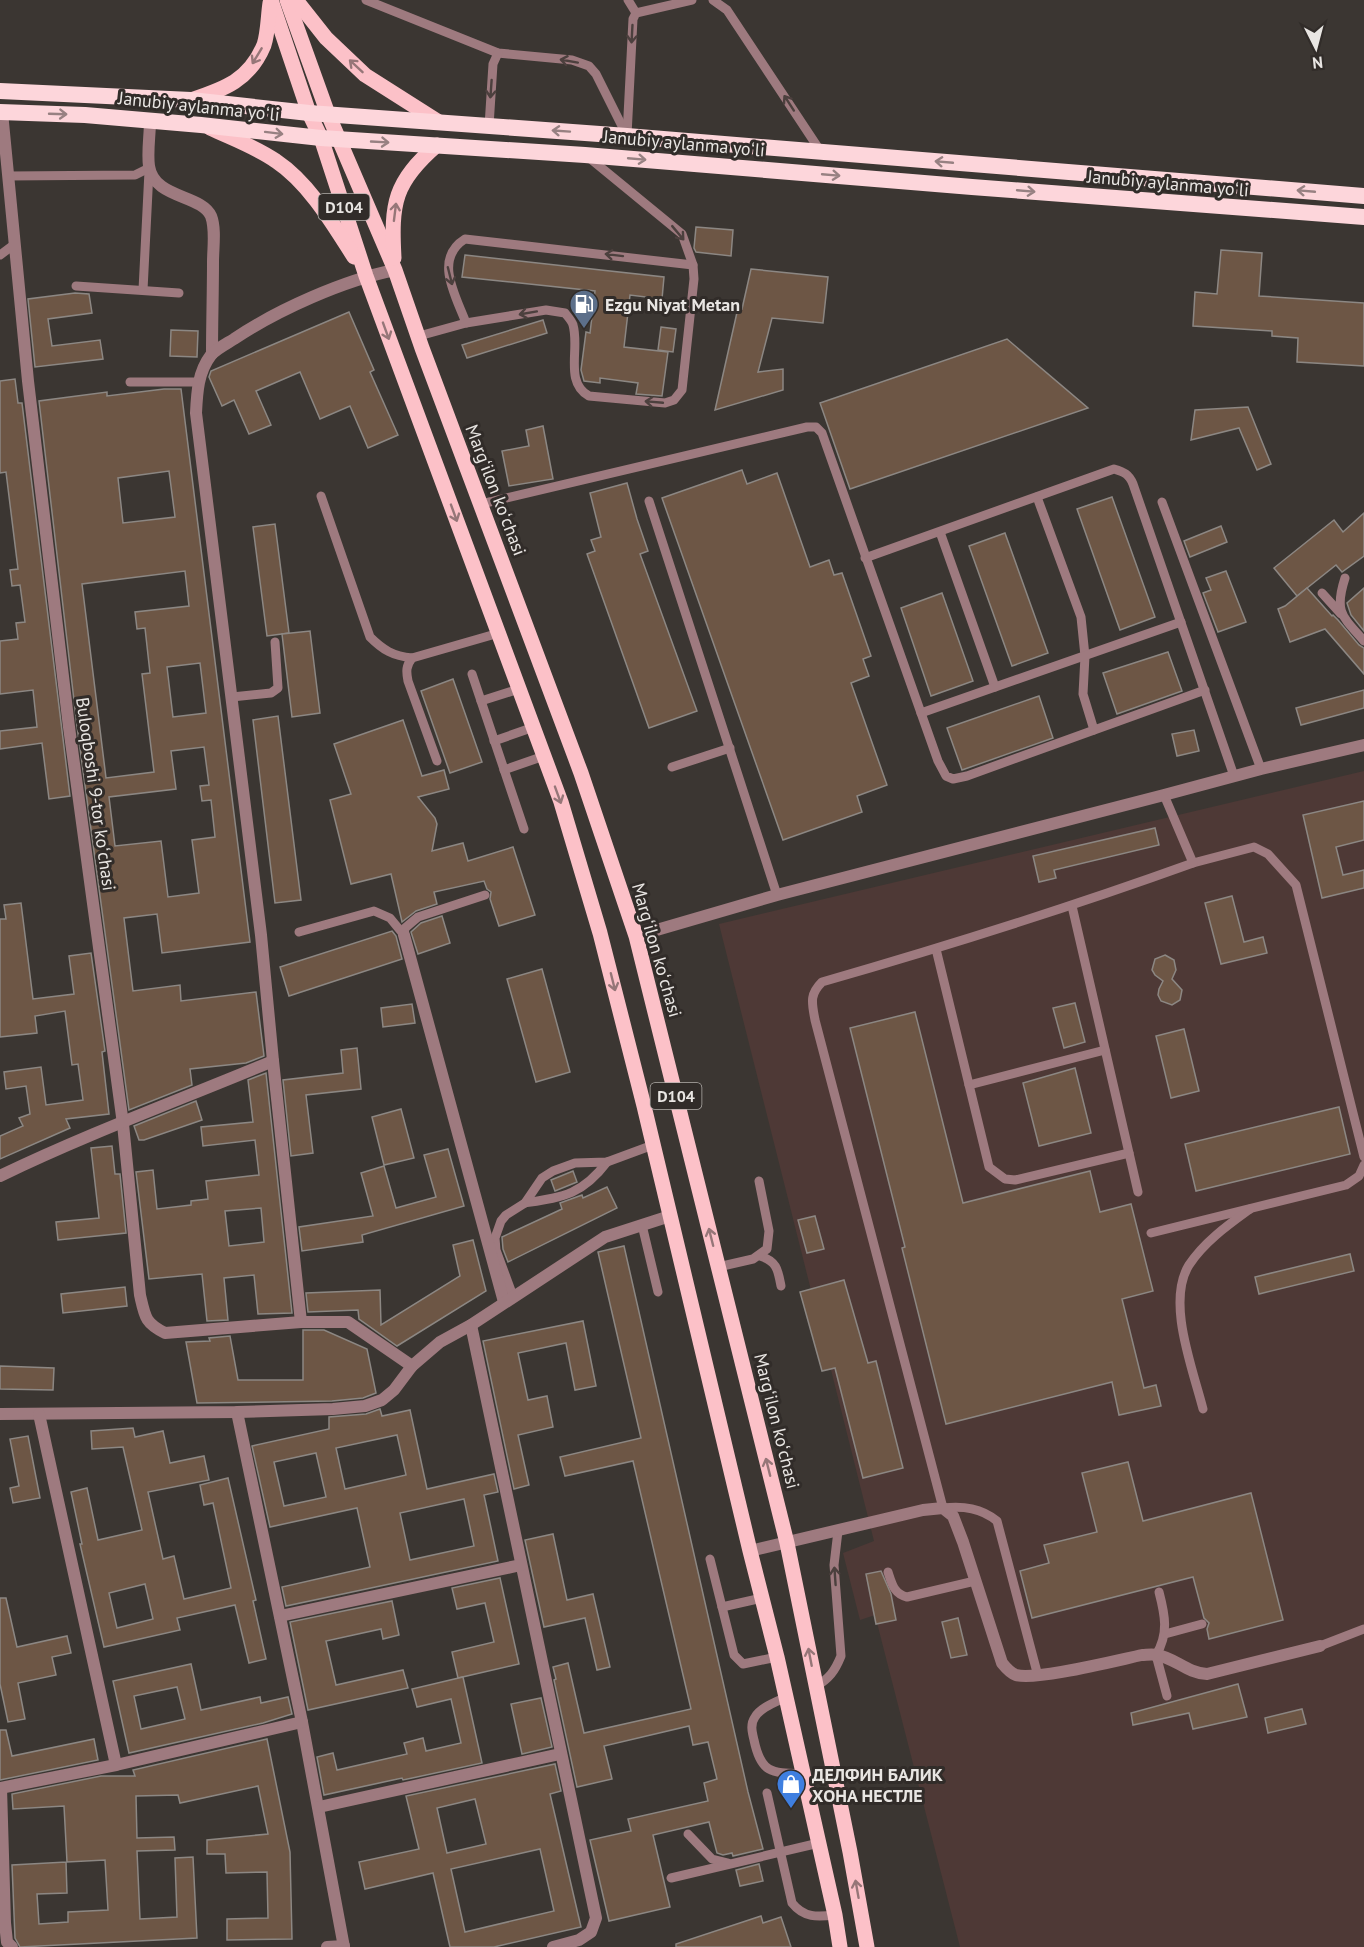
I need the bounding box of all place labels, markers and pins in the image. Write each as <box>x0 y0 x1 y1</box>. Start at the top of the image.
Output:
fuel station icon: Ezgu Niyat Metan <box>568 288 600 330</box>
place label: Ezgu Niyat Metan <box>605 293 740 316</box>
place label: ДЕЛФИН БАЛИК ХОНА НЕСТЛЕ <box>812 1763 943 1807</box>
shop icon: ДЕЛФИН БАЛИК ХОНА НЕСТЛЕ <box>775 1768 807 1810</box>

